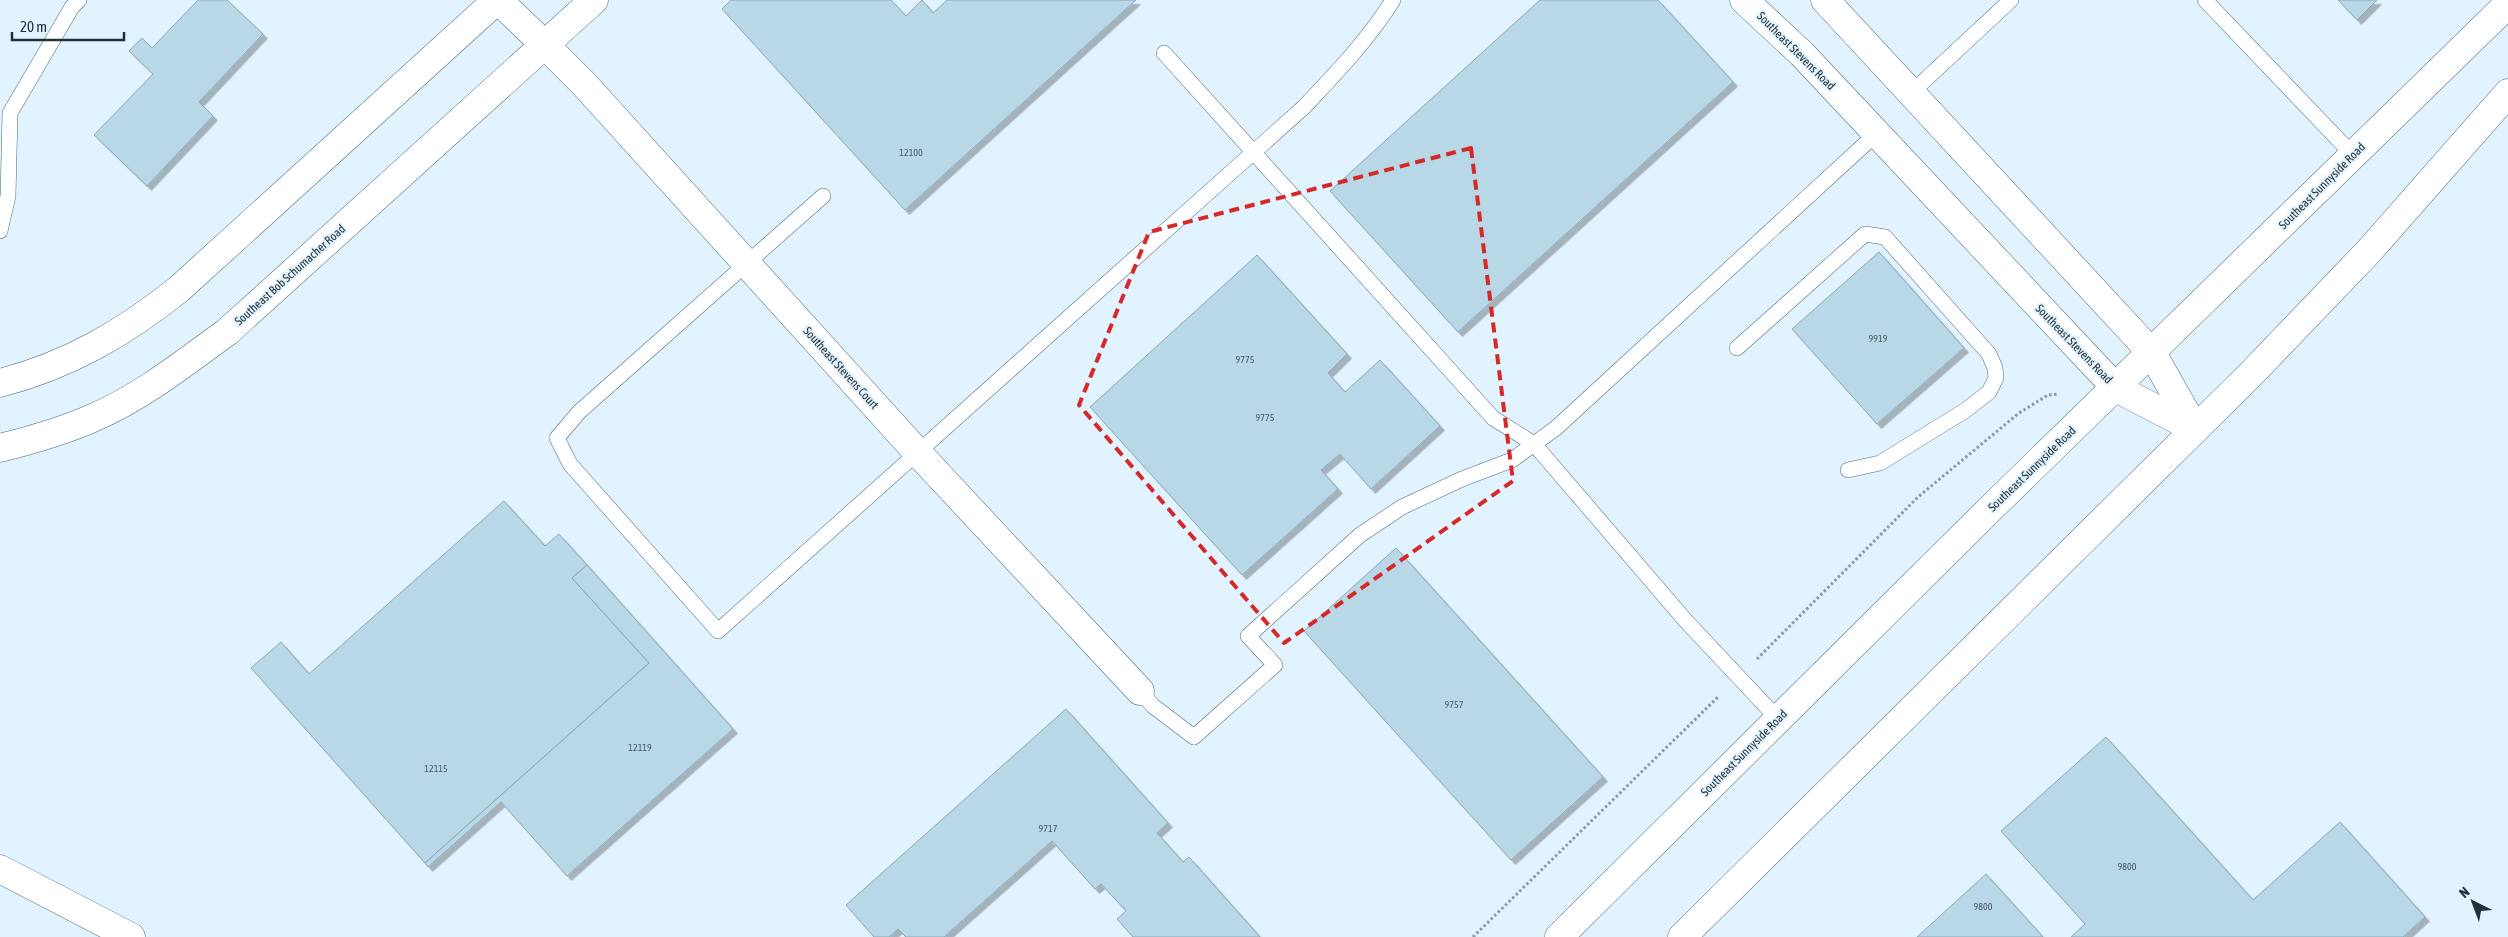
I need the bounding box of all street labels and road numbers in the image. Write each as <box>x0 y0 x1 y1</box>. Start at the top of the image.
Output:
street label: Southeast Stevens Road <box>1754 9 1838 93</box>
street label: Southeast Sunnyside Road <box>2276 140 2368 232</box>
street label: Southeast Bob Schumacher Road <box>232 222 348 328</box>
street label: Southeast Stevens Road <box>2033 301 2115 387</box>
street label: Southeast Stevens Court <box>800 324 882 412</box>
street label: Southeast Sunnyside Road <box>1985 424 2079 514</box>
street label: Southeast Sunnyside Road <box>1698 707 1790 799</box>

